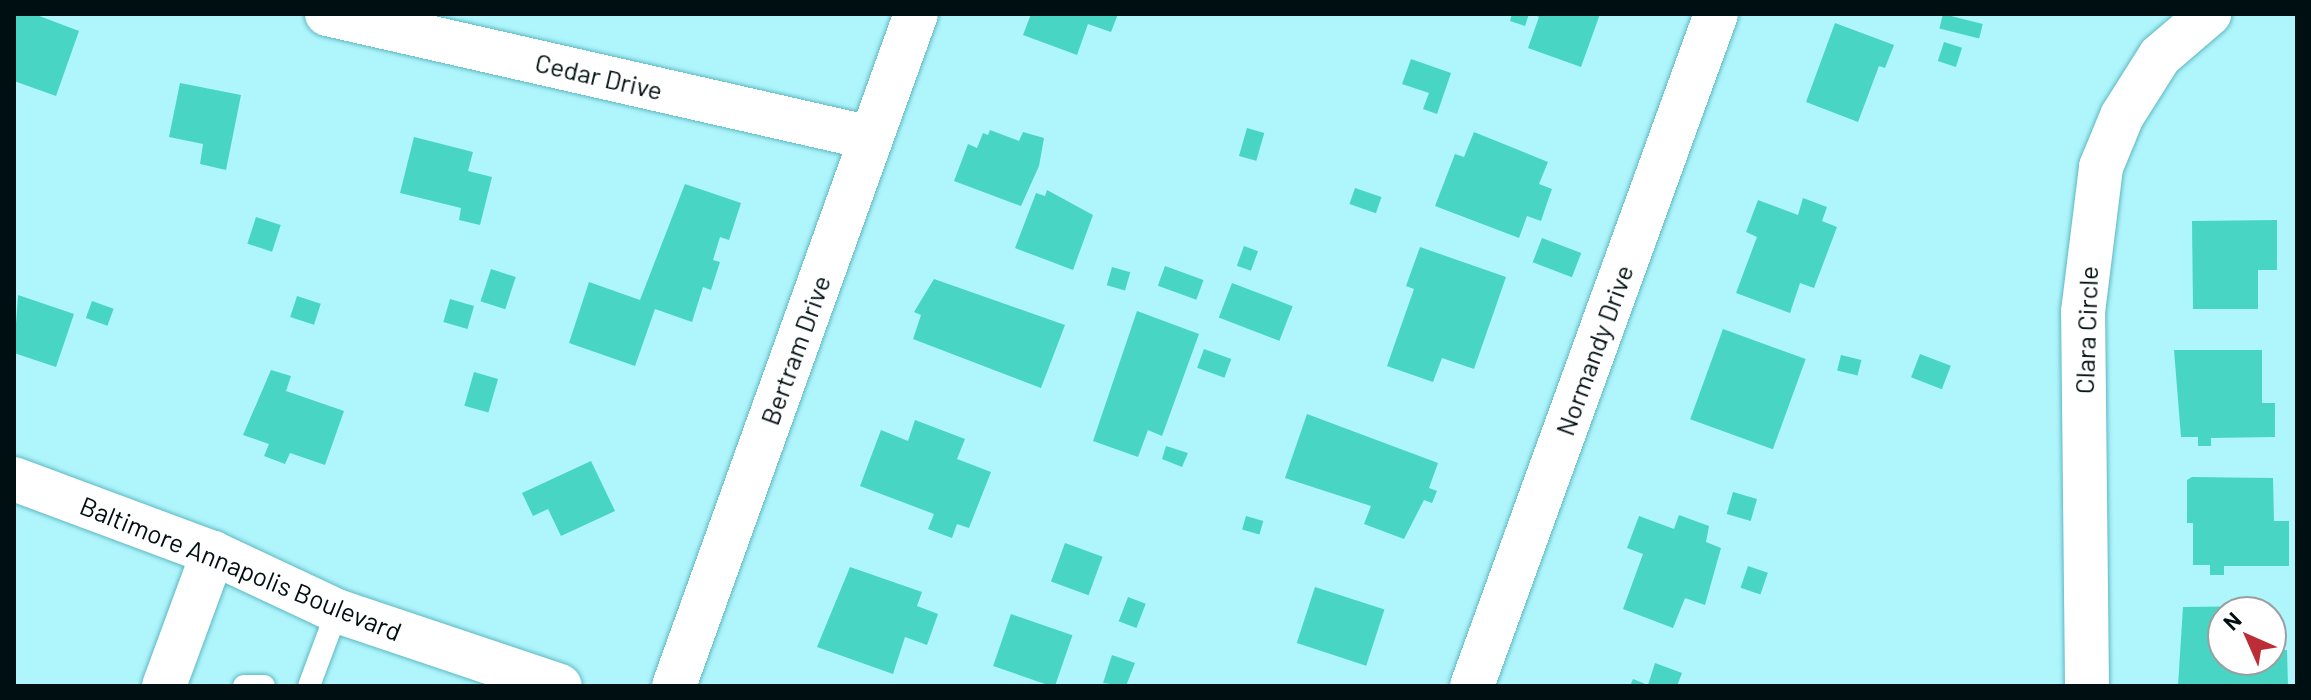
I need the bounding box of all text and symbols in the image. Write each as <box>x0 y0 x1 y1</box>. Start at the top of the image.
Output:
street label: Cedar Drive <box>532 46 666 106</box>
street label: Normandy Drive <box>1549 260 1639 440</box>
street label: Clara Circle <box>2068 265 2104 395</box>
street label: Bertram Drive <box>754 271 836 429</box>
street label: Baltimore Annapolis Boulevard <box>76 489 406 647</box>
north arrow <box>2207 596 2287 676</box>
text: N <box>2217 606 2246 635</box>

